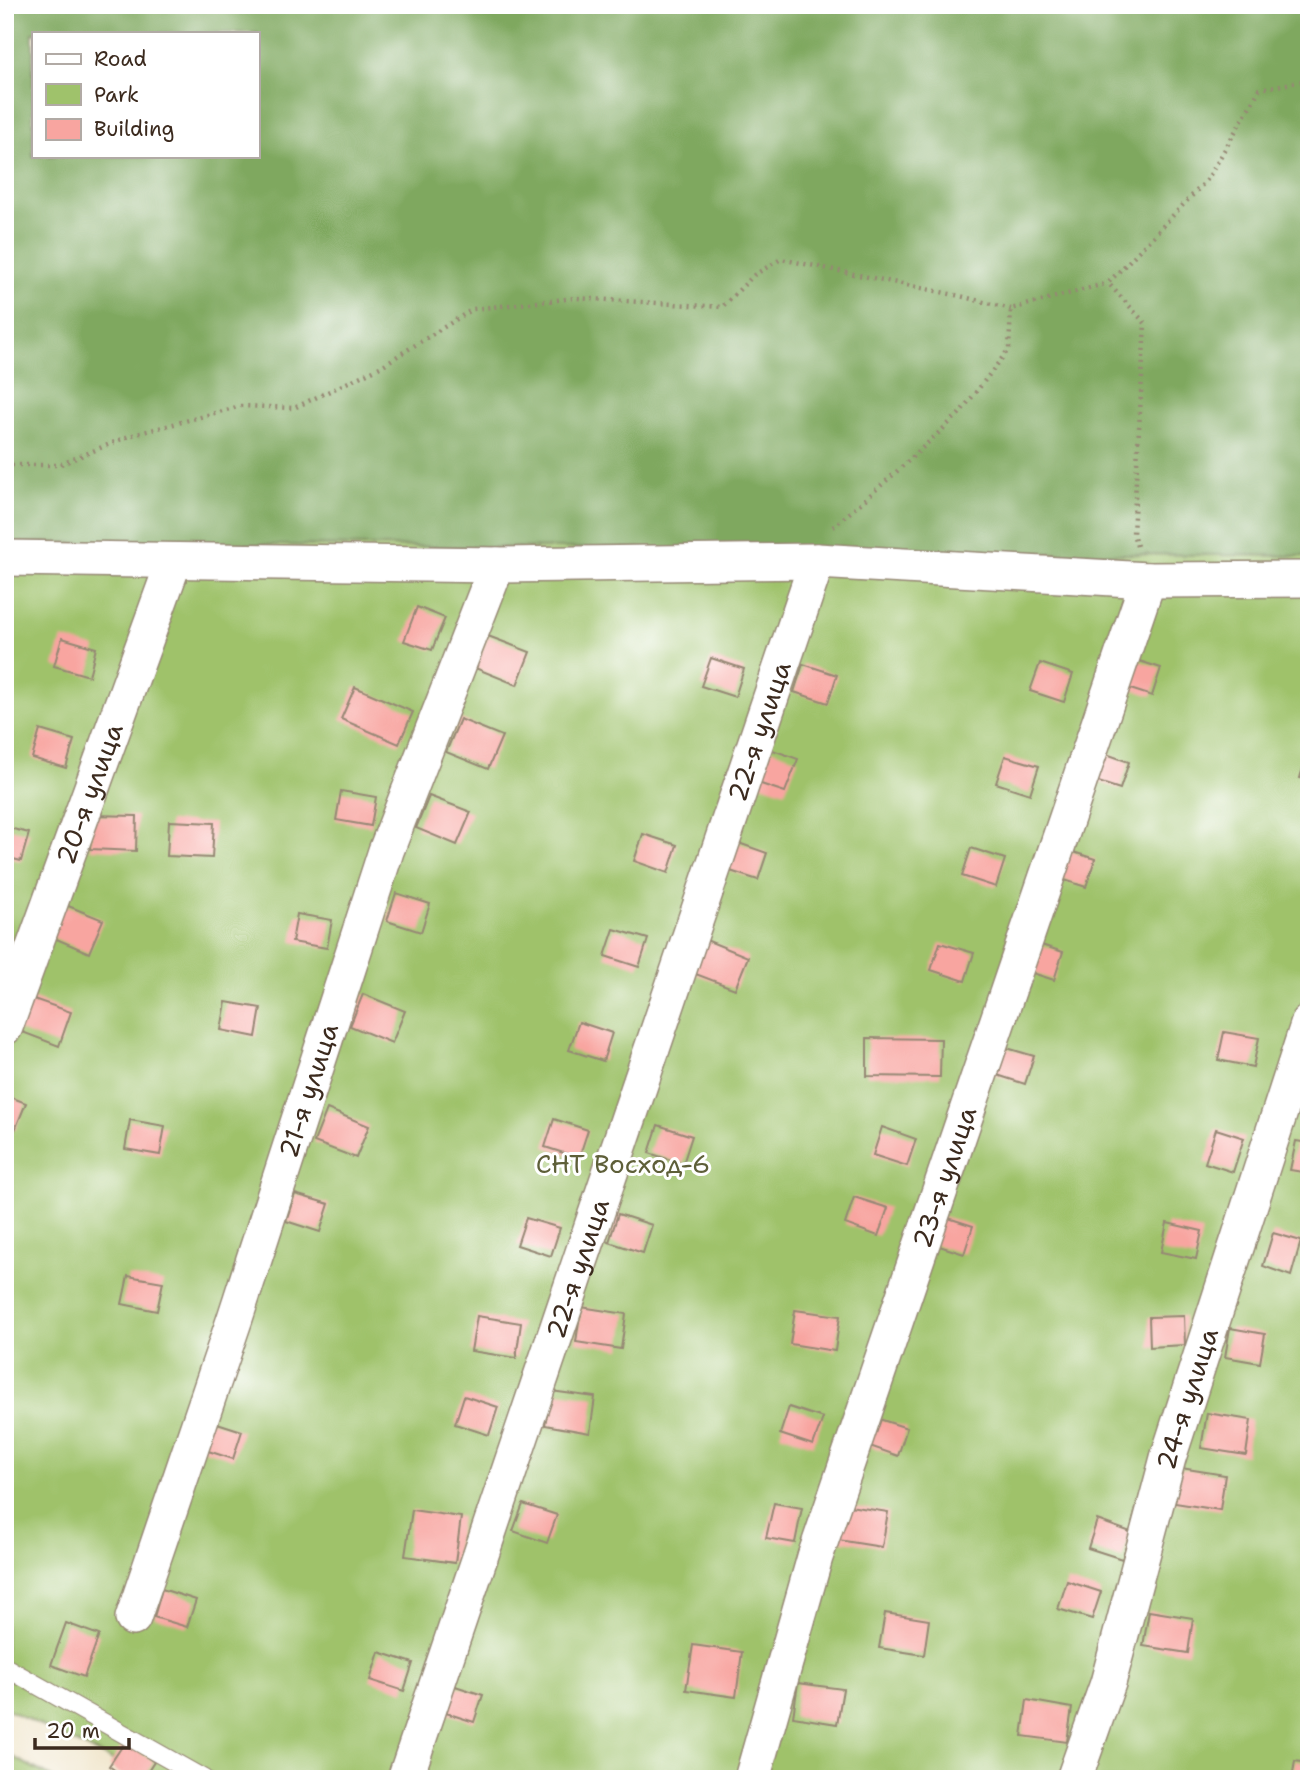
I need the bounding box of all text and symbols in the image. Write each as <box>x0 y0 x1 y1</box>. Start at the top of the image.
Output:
legend <box>32 32 259 158</box>
text: Road <box>94 45 147 73</box>
text: Park <box>94 81 139 109</box>
text: Building <box>94 115 174 143</box>
street label: 22-я улица <box>719 657 799 806</box>
street label: 20-я улица <box>47 718 131 869</box>
street label: 21-я улица <box>270 1019 346 1162</box>
street label: 23-я улица <box>904 1102 984 1252</box>
park label: СНТ Восход-6 <box>536 1146 710 1181</box>
street label: 22-я улица <box>537 1194 617 1343</box>
street label: 24-я улица <box>1148 1323 1226 1473</box>
scale bar <box>35 1707 130 1751</box>
text: 20 m <box>46 1717 100 1745</box>

